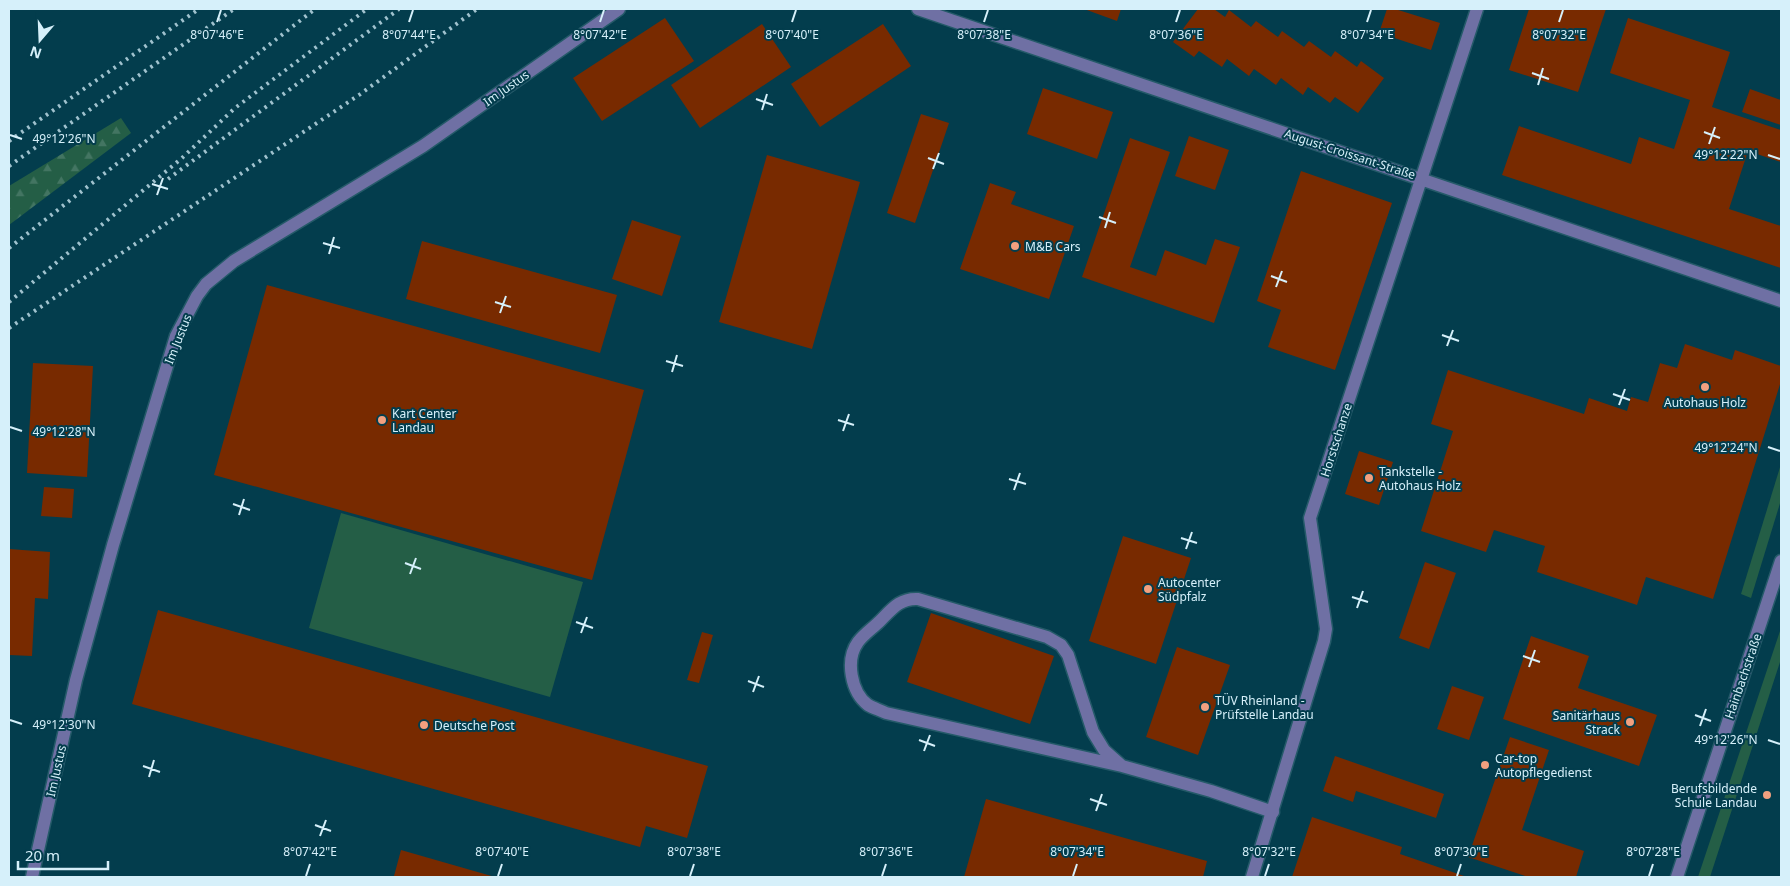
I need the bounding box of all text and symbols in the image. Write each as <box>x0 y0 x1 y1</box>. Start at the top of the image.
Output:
north arrow <box>15 15 65 65</box>
text: 8°07'46"E <box>190 26 244 43</box>
text: 8°07'44"E <box>382 26 436 43</box>
text: 8°07'42"E <box>573 26 627 43</box>
text: 8°07'40"E <box>765 26 819 43</box>
text: 8°07'38"E <box>957 26 1011 43</box>
text: 8°07'36"E <box>1149 26 1203 43</box>
text: 8°07'34"E <box>1340 26 1394 43</box>
text: 8°07'32"E <box>1532 26 1586 43</box>
text: N <box>27 42 44 64</box>
street label: Im Justus <box>480 66 533 110</box>
street label: August-Croissant-Straße <box>1282 125 1418 183</box>
text: 49°12'26"N <box>32 130 96 147</box>
text: 49°12'22"N <box>1694 146 1758 163</box>
place label: M&B Cars <box>1025 238 1081 255</box>
marker: M&B Cars <box>1009 240 1021 252</box>
street label: Im Justus <box>160 311 196 366</box>
marker: Autohaus Holz <box>1699 381 1711 393</box>
place label: Autohaus Holz <box>1664 394 1746 411</box>
street label: Horstschanze <box>1316 401 1356 479</box>
place label: Kart Center Landau <box>392 405 456 436</box>
marker: Kart Center Landau <box>376 414 388 426</box>
text: 49°12'28"N <box>32 423 96 440</box>
text: 49°12'24"N <box>1694 439 1758 456</box>
place label: Tankstelle - Autohaus Holz <box>1379 463 1461 494</box>
marker: Tankstelle - Autohaus Holz <box>1363 472 1375 484</box>
place label: Autocenter Südpfalz <box>1158 574 1221 605</box>
marker: Autocenter Südpfalz <box>1142 583 1154 595</box>
street label: Hainbachstraße <box>1720 631 1766 721</box>
place label: TÜV Rheinland - Prüfstelle Landau <box>1215 692 1314 723</box>
marker: TÜV Rheinland - Prüfstelle Landau <box>1199 701 1211 713</box>
place label: Sanitärhaus Strack <box>1553 707 1621 738</box>
text: 49°12'30"N <box>32 716 96 733</box>
marker: Sanitärhaus Strack <box>1624 716 1636 728</box>
place label: Deutsche Post <box>434 717 515 734</box>
marker: Deutsche Post <box>418 719 430 731</box>
text: 49°12'26"N <box>1694 731 1758 748</box>
street label: Im Justus <box>42 743 70 798</box>
place label: Car-top Autopflegedienst <box>1495 750 1593 781</box>
marker: Car-top Autopflegedienst <box>1479 759 1491 771</box>
place label: Berufsbildende Schule Landau <box>1671 780 1757 811</box>
marker: Berufsbildende Schule Landau <box>1761 789 1773 801</box>
scale bar <box>18 838 108 870</box>
text: 8°07'42"E <box>283 843 337 860</box>
text: 8°07'40"E <box>475 843 529 860</box>
text: 8°07'38"E <box>667 843 721 860</box>
text: 8°07'36"E <box>859 843 913 860</box>
text: 8°07'34"E <box>1050 843 1104 860</box>
text: 8°07'32"E <box>1242 843 1296 860</box>
text: 8°07'30"E <box>1434 843 1488 860</box>
text: 8°07'28"E <box>1626 843 1680 860</box>
text: 20 m <box>25 845 60 865</box>

